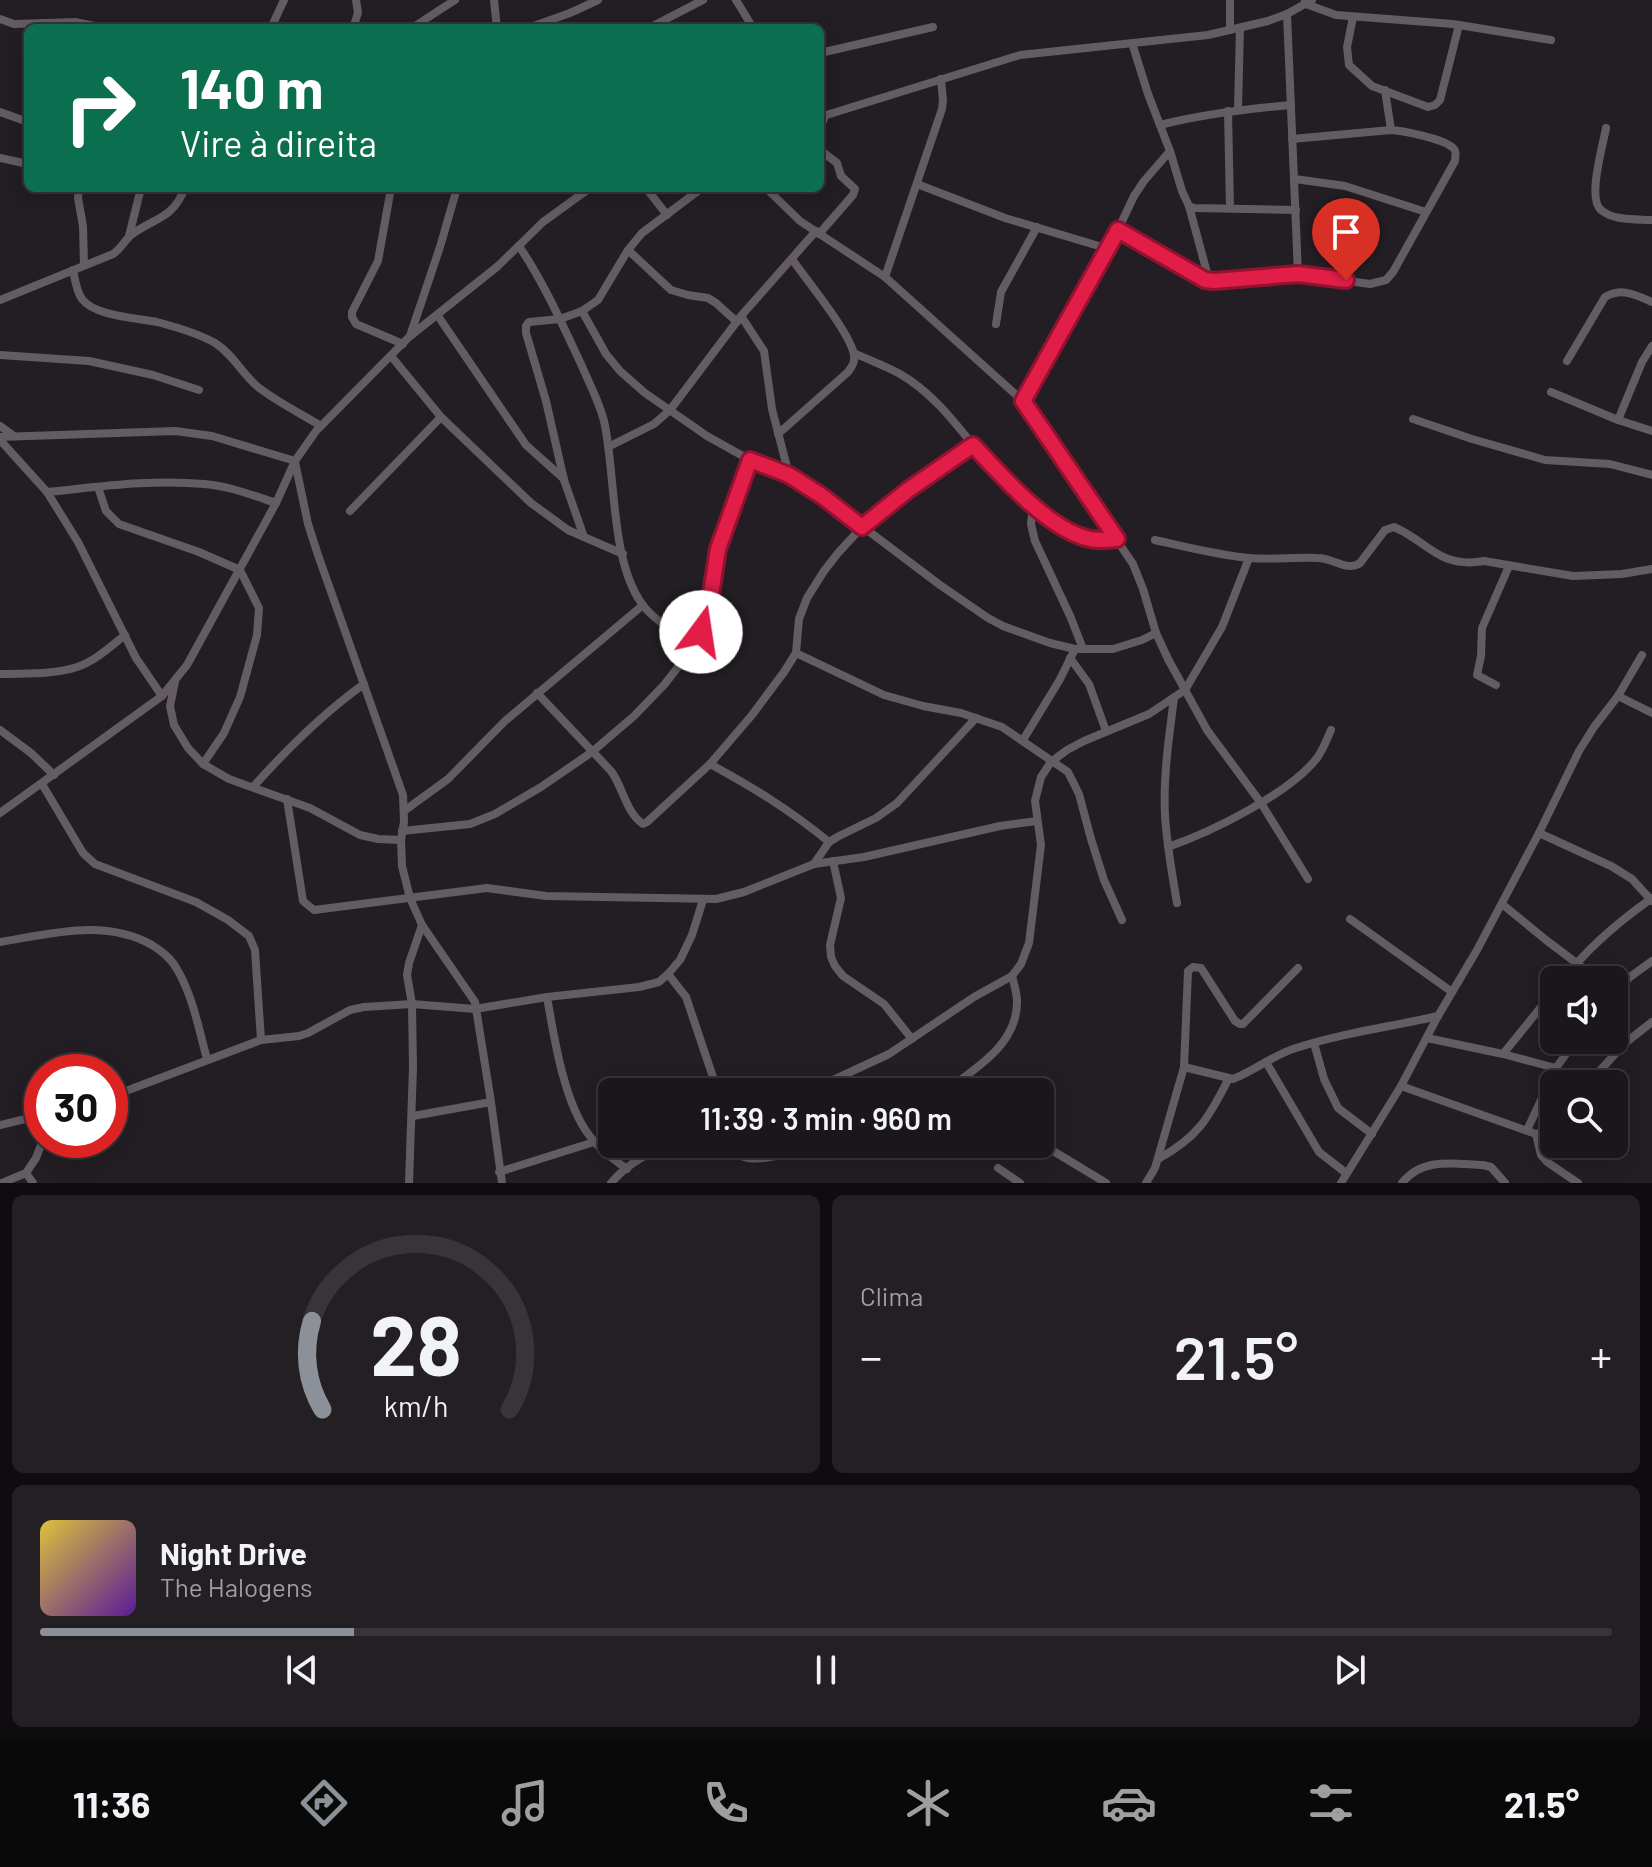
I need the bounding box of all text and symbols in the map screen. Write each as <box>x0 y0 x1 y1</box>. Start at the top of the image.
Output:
text: 140 m <box>180 53 324 120</box>
icon: right <box>48 56 152 160</box>
text: Vire à direita <box>180 121 377 164</box>
pin <box>1312 198 1380 280</box>
icon: arrive <box>1324 210 1368 254</box>
position arrow <box>659 590 743 674</box>
map controls <box>1540 966 1628 1158</box>
button: sound <box>1540 966 1628 1054</box>
speed limit sign: 30 <box>24 1054 128 1158</box>
button: search <box>1540 1070 1628 1158</box>
text: 11:39 · 3 min · 960 m <box>700 1100 952 1136</box>
text: Clima <box>860 1280 923 1311</box>
text: 28 <box>370 1293 462 1393</box>
text: 21.5° <box>1174 1320 1298 1392</box>
text: − <box>860 1329 882 1382</box>
text: + <box>1590 1329 1612 1382</box>
text: km/h <box>384 1388 448 1423</box>
text: Night Drive <box>160 1535 307 1571</box>
text: The Halogens <box>160 1571 312 1602</box>
icon: previous <box>280 1648 324 1692</box>
icon: pause <box>804 1648 848 1692</box>
icon: next <box>1328 1648 1372 1692</box>
icon: directions <box>296 1775 352 1831</box>
icon: music <box>497 1775 553 1831</box>
icon: phone <box>698 1775 754 1831</box>
icon: climate <box>900 1775 956 1831</box>
icon: car <box>1101 1775 1157 1831</box>
icon: filters <box>1303 1775 1359 1831</box>
text: 11:36 <box>73 1782 150 1825</box>
text: 21.5° <box>1504 1782 1579 1825</box>

